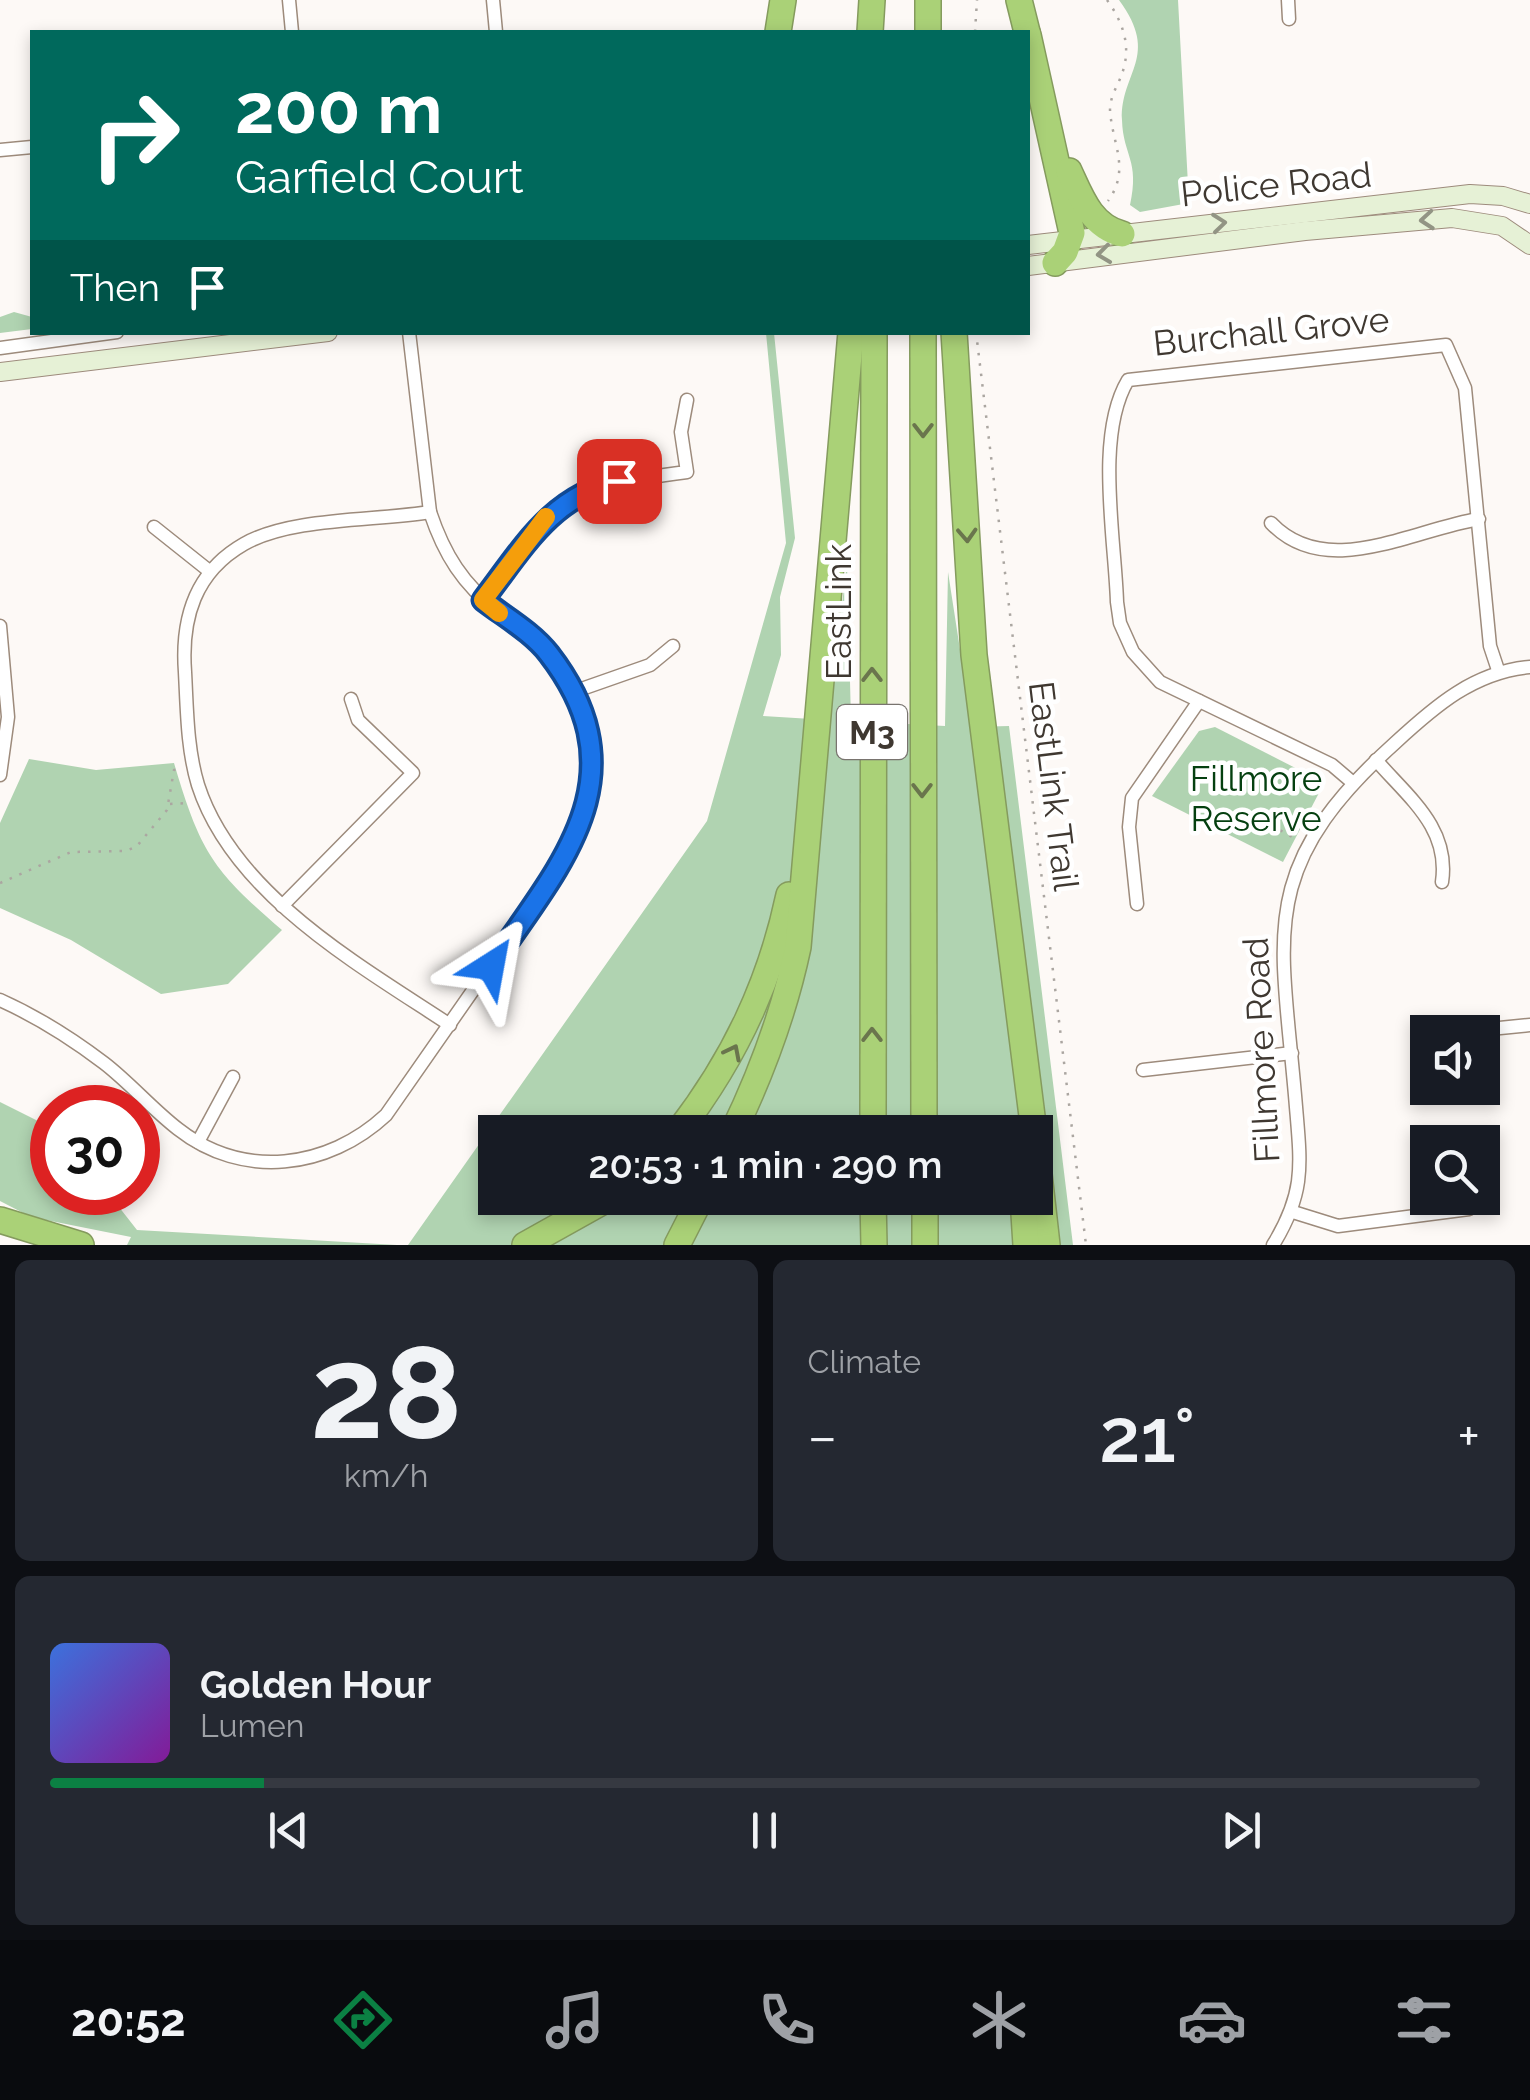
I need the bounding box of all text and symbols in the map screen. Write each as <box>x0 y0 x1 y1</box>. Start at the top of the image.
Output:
text: 200 m <box>235 67 442 149</box>
icon: right <box>70 70 200 200</box>
text: Garfield Court <box>235 151 524 204</box>
street label: Police Road <box>1178 154 1374 214</box>
one-way arrow <box>1419 209 1435 231</box>
one-way arrow <box>1211 213 1227 234</box>
one-way arrow <box>1096 243 1112 264</box>
icon: arrive <box>180 260 235 315</box>
text: Then <box>70 265 160 310</box>
street label: Burchall Grove <box>1151 298 1391 364</box>
one-way arrow <box>912 422 934 438</box>
pin <box>577 439 662 524</box>
icon: arrive <box>592 454 647 509</box>
one-way arrow <box>956 527 977 543</box>
street label: EastLink <box>818 544 859 680</box>
one-way arrow <box>861 667 883 682</box>
street label: EastLink Trail <box>1021 679 1087 893</box>
road number: M3 <box>837 705 907 759</box>
park label: Fillmore Reserve <box>1190 758 1322 839</box>
one-way arrow <box>911 782 933 798</box>
position arrow <box>439 914 543 1018</box>
street label: Fillmore Road <box>1235 936 1287 1164</box>
map controls <box>1410 1015 1500 1215</box>
button: sound <box>1410 1015 1500 1105</box>
one-way arrow <box>861 1027 883 1042</box>
one-way arrow <box>721 1045 740 1063</box>
speed limit sign: 30 <box>30 1085 160 1215</box>
button: search <box>1410 1125 1500 1215</box>
text: 20:53 · 1 min · 290 m <box>589 1142 942 1187</box>
text: 28 <box>310 1316 462 1468</box>
text: Climate <box>808 1343 921 1380</box>
text: 21° <box>1099 1391 1195 1480</box>
text: − <box>808 1404 837 1469</box>
text: + <box>1457 1404 1480 1469</box>
text: km/h <box>344 1457 428 1494</box>
text: Golden Hour <box>200 1662 431 1707</box>
text: Lumen <box>200 1707 304 1744</box>
icon: previous <box>261 1803 316 1858</box>
icon: pause <box>737 1803 792 1858</box>
icon: next <box>1214 1803 1269 1858</box>
icon: directions <box>328 1985 398 2055</box>
icon: music <box>540 1985 610 2055</box>
icon: phone <box>752 1985 822 2055</box>
icon: climate <box>964 1985 1034 2055</box>
icon: car <box>1177 1985 1247 2055</box>
icon: filters <box>1389 1985 1459 2055</box>
text: 20:52 <box>71 1994 186 2047</box>

